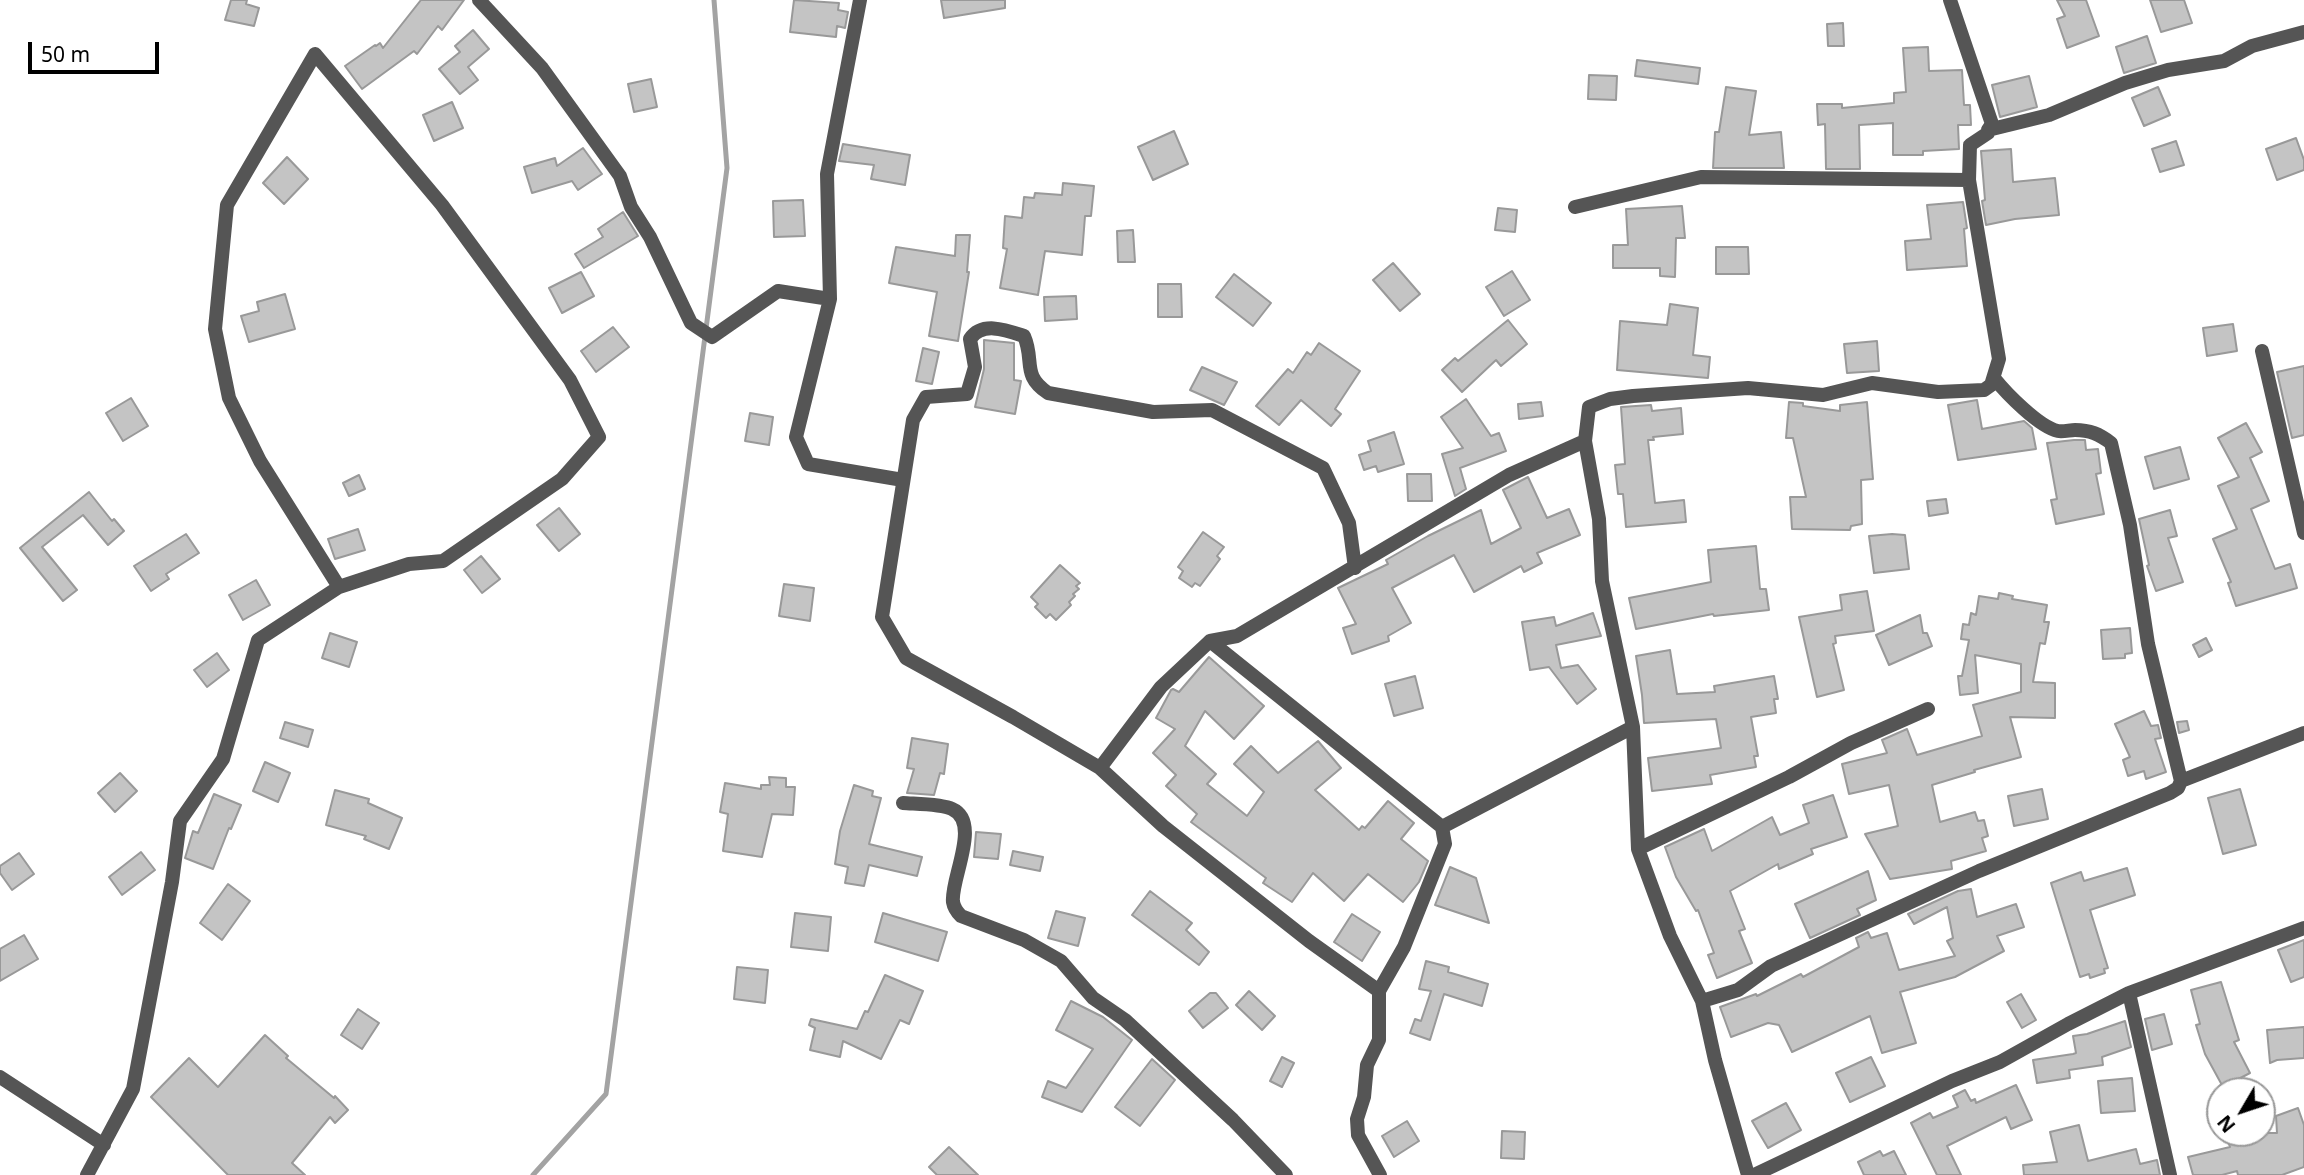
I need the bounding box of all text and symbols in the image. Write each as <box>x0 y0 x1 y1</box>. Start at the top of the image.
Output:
scale bar <box>32 28 163 72</box>
text: 50 m <box>41 40 90 68</box>
north arrow <box>2206 1077 2276 1147</box>
text: N <box>2211 1110 2241 1138</box>

